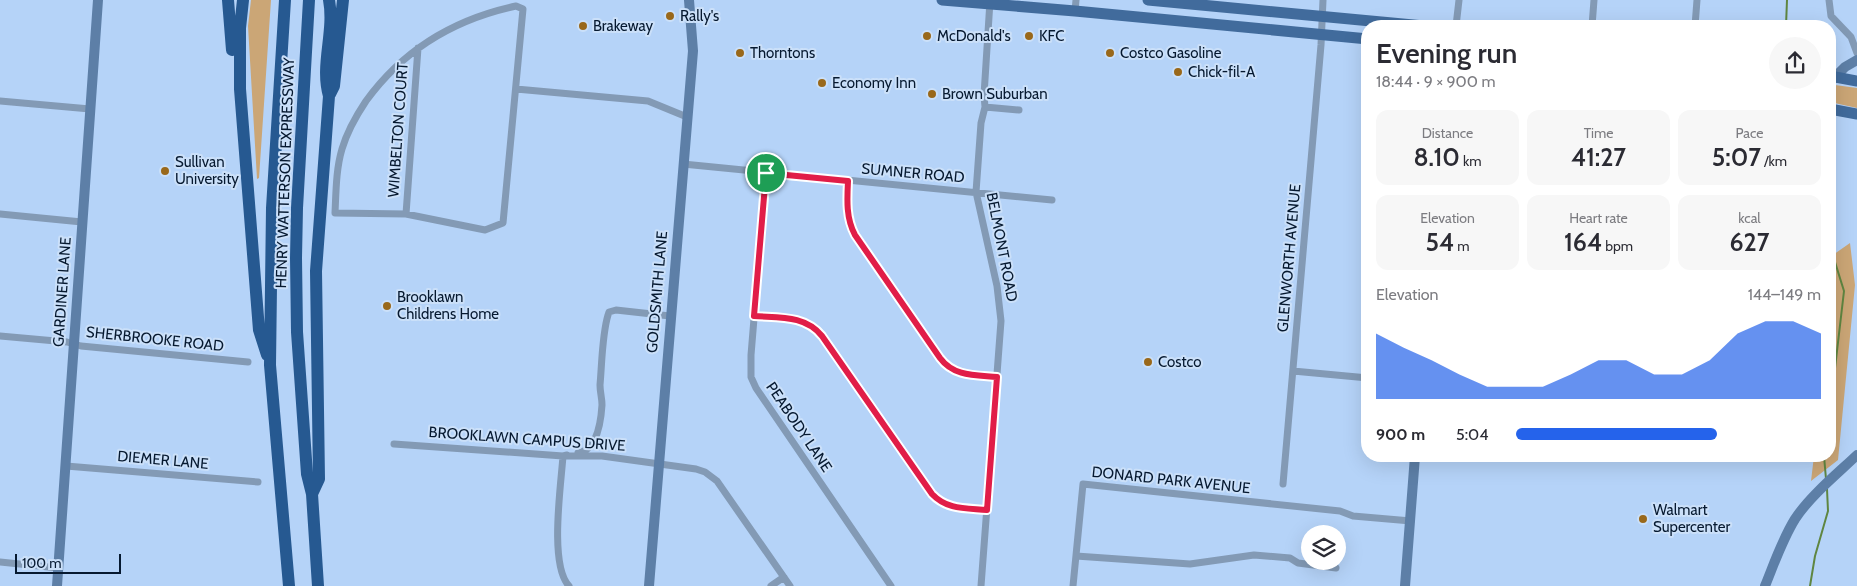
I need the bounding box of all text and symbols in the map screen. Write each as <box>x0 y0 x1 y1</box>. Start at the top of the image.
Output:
place label: Rally's <box>680 7 719 25</box>
marker: Rally's <box>664 10 676 22</box>
place label: Brakeway <box>593 17 653 35</box>
marker: Brakeway <box>577 20 589 32</box>
place label: McDonald's <box>937 27 1011 45</box>
place label: KFC <box>1039 27 1064 45</box>
marker: McDonald's <box>921 30 933 42</box>
marker: KFC <box>1023 30 1035 42</box>
text: Evening run <box>1376 36 1517 70</box>
button: share <box>1769 37 1821 89</box>
place label: Thorntons <box>750 44 815 62</box>
place label: Costco Gasoline <box>1120 44 1222 62</box>
marker: Thorntons <box>734 47 746 59</box>
marker: Costco Gasoline <box>1104 47 1116 59</box>
street label: HENRY WATTERSON EXPRESSWAY <box>272 57 298 289</box>
street label: WIMBELTON COURT <box>384 62 412 198</box>
place label: Chick-fil-A <box>1188 63 1256 81</box>
marker: Chick-fil-A <box>1172 66 1184 78</box>
text: 18:44 · 9 × 900 m <box>1376 72 1496 91</box>
place label: Economy Inn <box>832 74 916 92</box>
marker: Economy Inn <box>816 77 828 89</box>
place label: Brown Suburban <box>942 85 1048 103</box>
marker: Brown Suburban <box>926 88 938 100</box>
text: Distance <box>1422 124 1473 142</box>
text: Time <box>1584 124 1613 142</box>
text: Pace <box>1736 124 1763 142</box>
text: 8.10 <box>1413 142 1460 172</box>
text: 41:27 <box>1571 142 1626 172</box>
text: 5:07 <box>1712 142 1761 172</box>
pin <box>745 152 787 194</box>
text: km <box>1460 152 1482 170</box>
text: /km <box>1761 152 1787 170</box>
place label: Sullivan University <box>175 153 239 188</box>
icon: arrive <box>752 159 780 187</box>
street label: SUMNER ROAD <box>861 160 965 186</box>
marker: Sullivan University <box>159 165 171 177</box>
street label: GLENWORTH AVENUE <box>1274 183 1304 333</box>
street label: BELMONT ROAD <box>983 191 1021 303</box>
text: Elevation <box>1420 209 1475 227</box>
text: Heart rate <box>1569 209 1628 227</box>
text: kcal <box>1738 209 1761 227</box>
text: 54 <box>1425 227 1454 257</box>
text: 164 <box>1564 227 1602 257</box>
text: 627 <box>1730 227 1769 257</box>
street label: GOLDSMITH LANE <box>643 230 671 354</box>
street label: GARDINER LANE <box>49 236 75 348</box>
text: m <box>1454 237 1470 255</box>
text: bpm <box>1602 237 1633 255</box>
text: Elevation <box>1376 285 1439 304</box>
text: 144–149 m <box>1748 285 1821 304</box>
place label: Brooklawn Childrens Home <box>397 288 499 323</box>
marker: Brooklawn Childrens Home <box>381 300 393 312</box>
street label: SHERBROOKE ROAD <box>85 323 225 355</box>
place label: Costco <box>1158 353 1201 371</box>
marker: Costco <box>1142 356 1154 368</box>
street label: PEABODY LANE <box>762 379 836 475</box>
street label: BROOKLAWN CAMPUS DRIVE <box>428 423 626 455</box>
text: 900 m <box>1376 425 1425 444</box>
text: 5:04 <box>1456 425 1488 444</box>
street label: DIEMER LANE <box>117 447 209 473</box>
street label: DONARD PARK AVENUE <box>1091 463 1251 497</box>
place label: Walmart Supercenter <box>1653 501 1730 536</box>
marker: Walmart Supercenter <box>1637 513 1649 525</box>
map controls <box>1301 525 1346 570</box>
button: layers <box>1301 525 1346 570</box>
scale bar <box>15 551 121 574</box>
text: 100 m <box>22 554 62 572</box>

